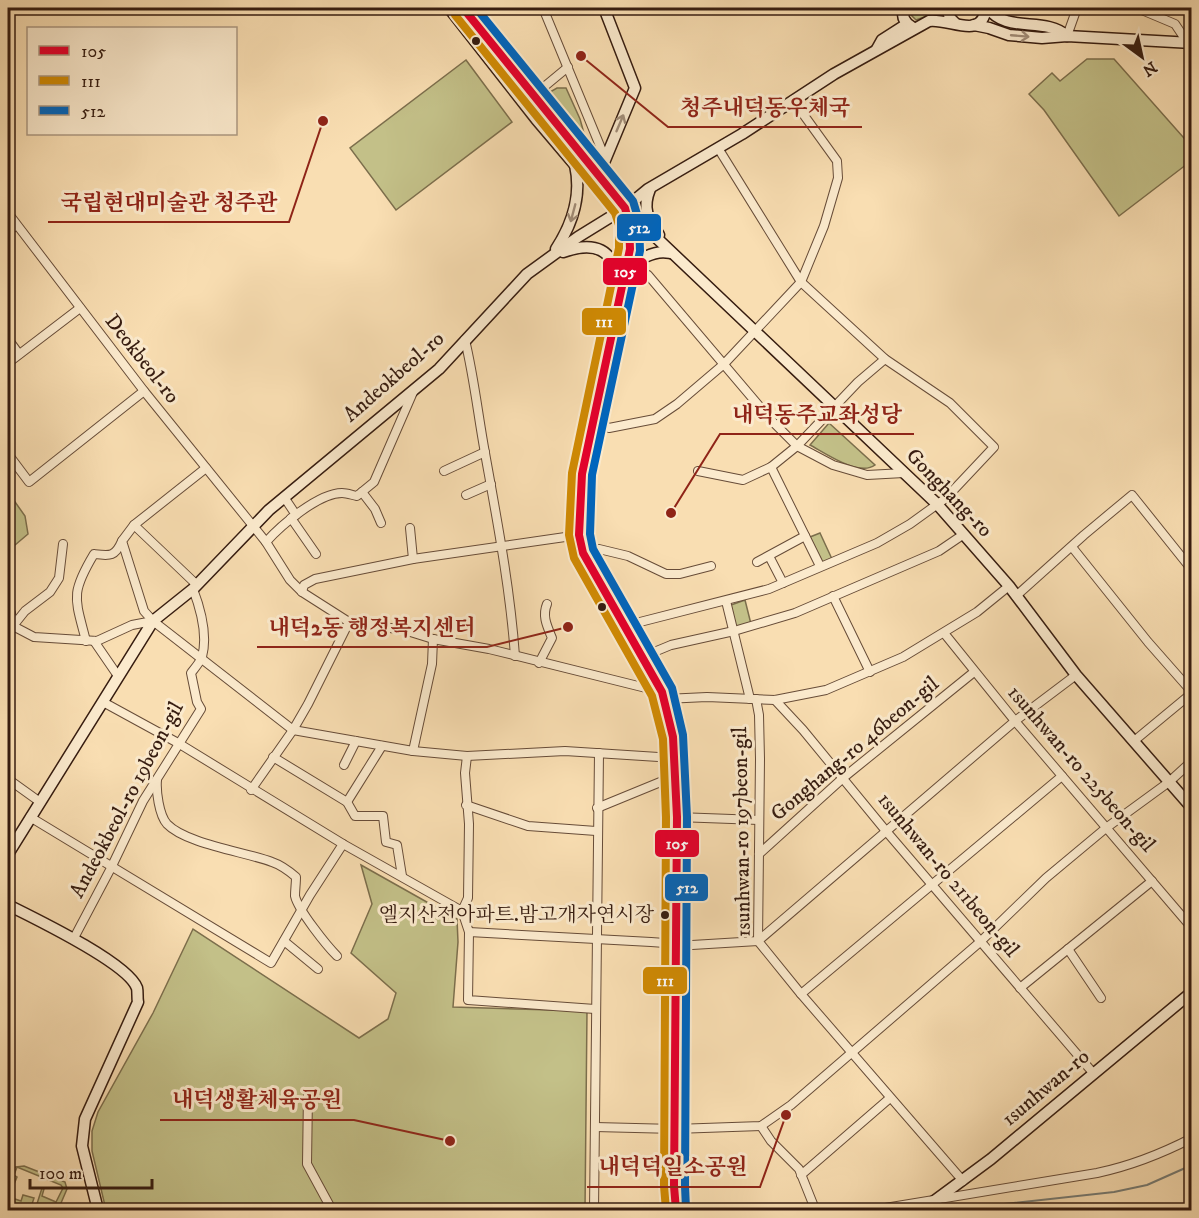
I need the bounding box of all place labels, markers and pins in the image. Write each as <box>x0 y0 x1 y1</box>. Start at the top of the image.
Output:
unlabelled marker <box>470 35 482 47</box>
callout: 청주내덕동우체국 <box>668 87 862 127</box>
callout: 국립현대미술관 청주관 <box>48 182 289 222</box>
callout: 내덕동주교좌성당 <box>720 394 914 434</box>
unlabelled marker <box>596 601 608 613</box>
callout: 내덕2동 행정복지센터 <box>257 607 487 647</box>
place label: 엘지산전아파트.밤고개자연시장 <box>379 903 655 928</box>
marker: 엘지산전아파트.밤고개자연시장 <box>659 909 671 921</box>
callout: 내덕생활체육공원 <box>160 1080 354 1120</box>
callout: 내덕덕일소공원 <box>587 1147 760 1187</box>

